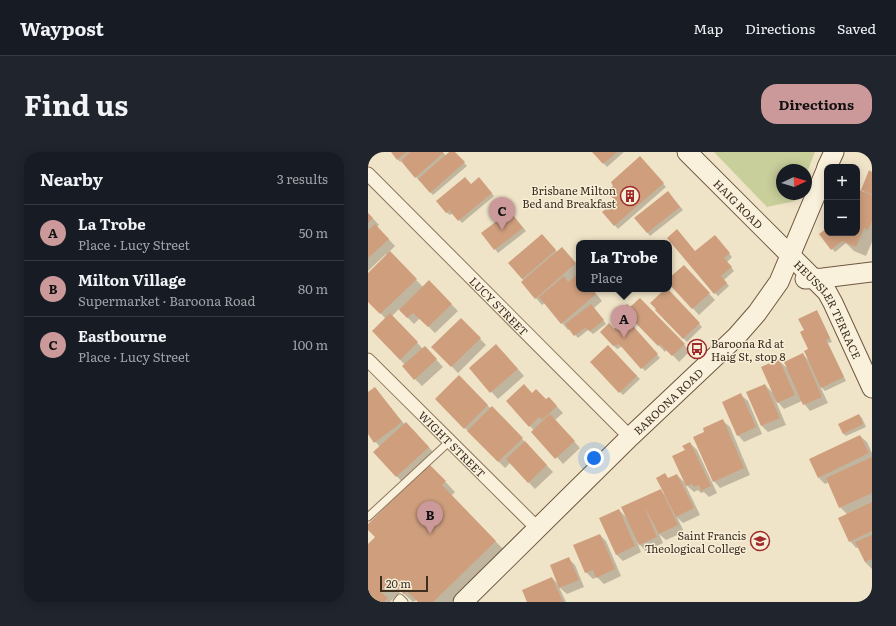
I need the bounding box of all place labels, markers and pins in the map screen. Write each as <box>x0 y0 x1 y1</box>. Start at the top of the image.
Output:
place label: Brisbane Milton Bed and Breakfast <box>522 182 617 211</box>
building icon: Brisbane Milton Bed and Breakfast <box>619 185 641 207</box>
pin: C <box>489 197 515 230</box>
pin: A <box>611 305 637 338</box>
place label: Baroona Rd at Haig St, stop 8 <box>711 335 786 364</box>
bus stop icon: Baroona Rd at Haig St, stop 8 <box>686 338 708 360</box>
pin: B <box>417 501 443 534</box>
place label: Saint Francis Theological College <box>645 527 746 556</box>
school or university icon: Saint Francis Theological College <box>749 530 771 552</box>

